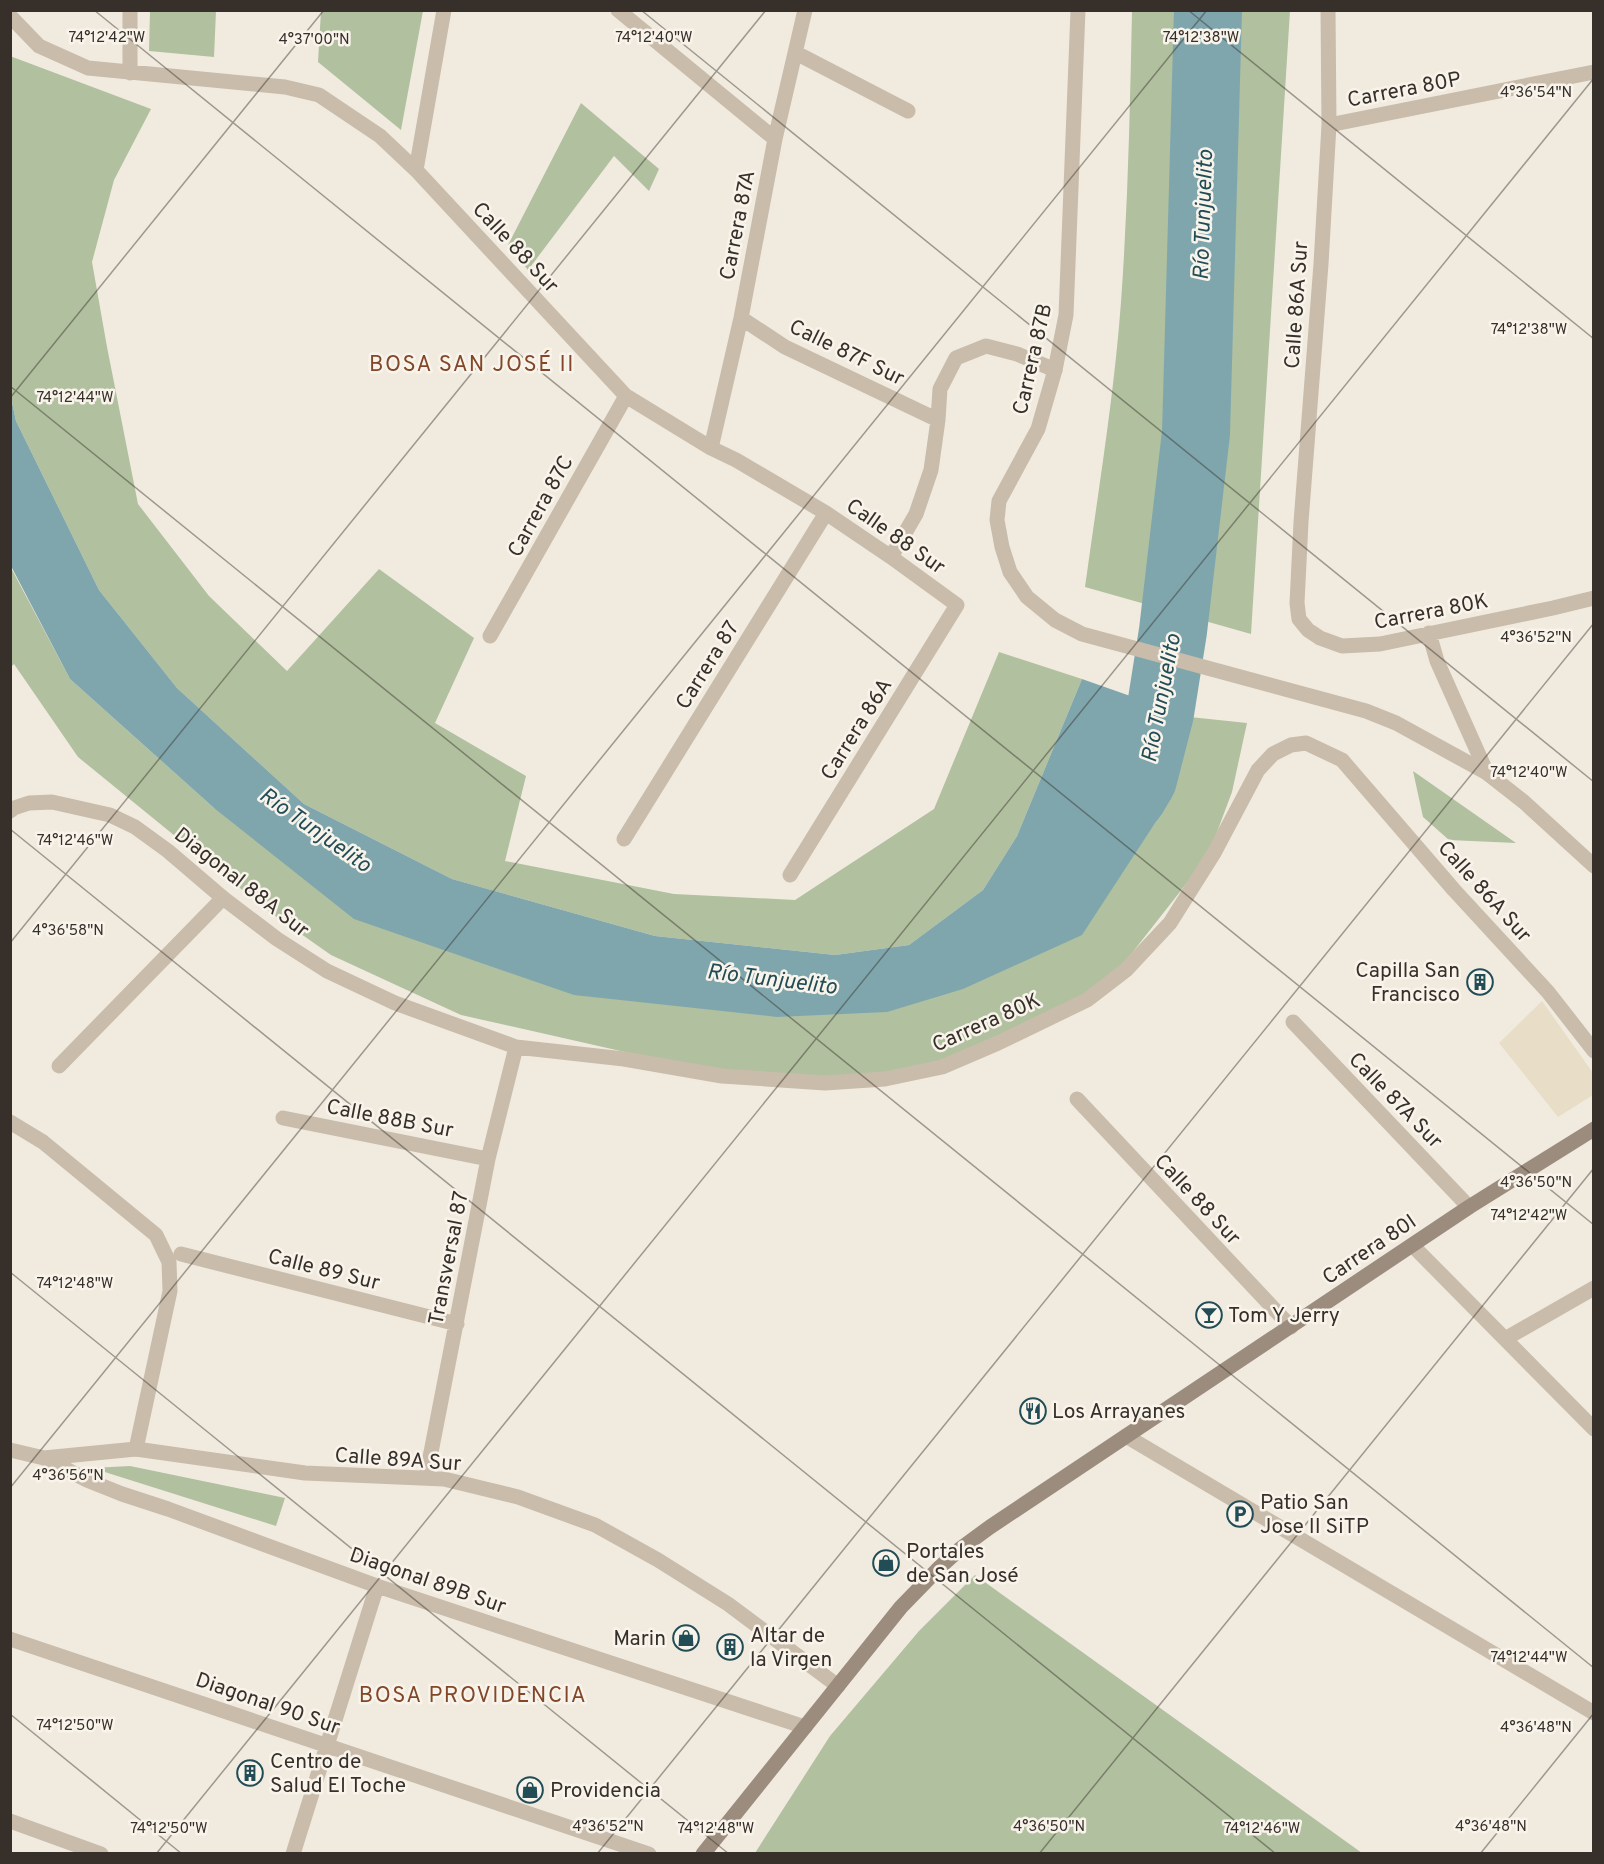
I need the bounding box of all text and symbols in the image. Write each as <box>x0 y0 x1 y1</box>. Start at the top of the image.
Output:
text: 74°12'42"W <box>69 29 145 48</box>
text: 74°12'40"W <box>615 29 693 48</box>
text: 74°12'38"W <box>1163 29 1239 48</box>
text: 4°37'00"N <box>278 31 350 50</box>
street label: Carrera 80P <box>1345 66 1463 115</box>
text: 4°36'54"N <box>1500 84 1572 103</box>
water label: Río Tunjuelito <box>1189 149 1220 281</box>
street label: Carrera 87A <box>715 168 762 282</box>
street label: Calle 88 Sur <box>466 197 564 299</box>
street label: Calle 86A Sur <box>1280 240 1315 370</box>
street label: Carrera 87B <box>1008 301 1059 417</box>
street label: Calle 87F Sur <box>784 314 908 393</box>
text: 74°12'38"W <box>1491 321 1567 340</box>
district label: BOSA SAN JOSÉ II <box>369 350 575 379</box>
text: 74°12'44"W <box>36 389 114 408</box>
street label: Carrera 87C <box>502 451 580 562</box>
street label: Calle 88 Sur <box>840 493 950 581</box>
street label: Carrera 80K <box>1372 588 1491 637</box>
street label: Carrera 87 <box>670 616 746 715</box>
text: 4°36'52"N <box>1500 629 1572 648</box>
water label: Río Tunjuelito <box>1137 632 1188 765</box>
street label: Carrera 86A <box>815 674 899 786</box>
text: 74°12'40"W <box>1490 764 1568 783</box>
water label: Río Tunjuelito <box>253 783 376 880</box>
street label: Diagonal 88A Sur <box>168 822 314 944</box>
text: 74°12'46"W <box>37 832 113 851</box>
street label: Calle 86A Sur <box>1431 835 1537 949</box>
text: 4°36'58"N <box>32 922 104 941</box>
place label: Capilla San Francisco <box>1355 958 1460 1009</box>
water label: Río Tunjuelito <box>705 959 838 1002</box>
building icon: Capilla San Francisco <box>1465 967 1495 997</box>
street label: Carrera 80K <box>928 987 1045 1059</box>
street label: Calle 87A Sur <box>1342 1047 1448 1155</box>
street label: Calle 88B Sur <box>324 1094 456 1145</box>
street label: Calle 88 Sur <box>1148 1149 1246 1251</box>
text: 4°36'50"N <box>1500 1174 1572 1193</box>
street label: Transversal 87 <box>423 1189 476 1327</box>
text: 74°12'42"W <box>1491 1207 1567 1226</box>
street label: Carrera 80I <box>1318 1209 1422 1292</box>
street label: Calle 89 Sur <box>265 1244 382 1297</box>
text: 74°12'48"W <box>37 1275 113 1294</box>
bar icon: Tom Y Jerry <box>1194 1300 1224 1330</box>
place label: Tom Y Jerry <box>1228 1303 1340 1330</box>
restaurant icon: Los Arrayanes <box>1018 1396 1048 1426</box>
place label: Los Arrayanes <box>1052 1399 1185 1426</box>
street label: Calle 89A Sur <box>334 1443 462 1478</box>
text: 4°36'56"N <box>32 1467 104 1486</box>
place label: Patio San Jose II SiTP <box>1260 1490 1369 1541</box>
parking icon: Patio San Jose II SiTP <box>1225 1499 1255 1529</box>
place label: Portales de San José <box>906 1539 1019 1590</box>
street label: Diagonal 89B Sur <box>346 1542 510 1621</box>
shop icon: Portales de San José <box>871 1548 901 1578</box>
shop icon: Marin <box>671 1623 701 1653</box>
place label: Altar de la Virgen <box>750 1623 832 1674</box>
place label: Marin <box>613 1626 666 1653</box>
building icon: Altar de la Virgen <box>715 1632 745 1662</box>
text: 74°12'44"W <box>1490 1649 1568 1668</box>
street label: Diagonal 90 Sur <box>192 1667 343 1742</box>
district label: BOSA PROVIDENCIA <box>359 1683 587 1710</box>
text: 74°12'50"W <box>36 1717 114 1736</box>
text: 4°36'48"N <box>1500 1719 1572 1738</box>
place label: Centro de Salud El Toche <box>270 1749 406 1800</box>
building icon: Centro de Salud El Toche <box>235 1758 265 1788</box>
shop icon: Providencia <box>515 1775 545 1805</box>
place label: Providencia <box>550 1778 661 1805</box>
text: 4°36'52"N <box>572 1818 644 1837</box>
text: 4°36'50"N <box>1013 1818 1085 1837</box>
text: 4°36'48"N <box>1455 1818 1527 1837</box>
text: 74°12'50"W <box>130 1820 208 1839</box>
text: 74°12'48"W <box>678 1820 754 1839</box>
text: 74°12'46"W <box>1224 1820 1300 1839</box>

